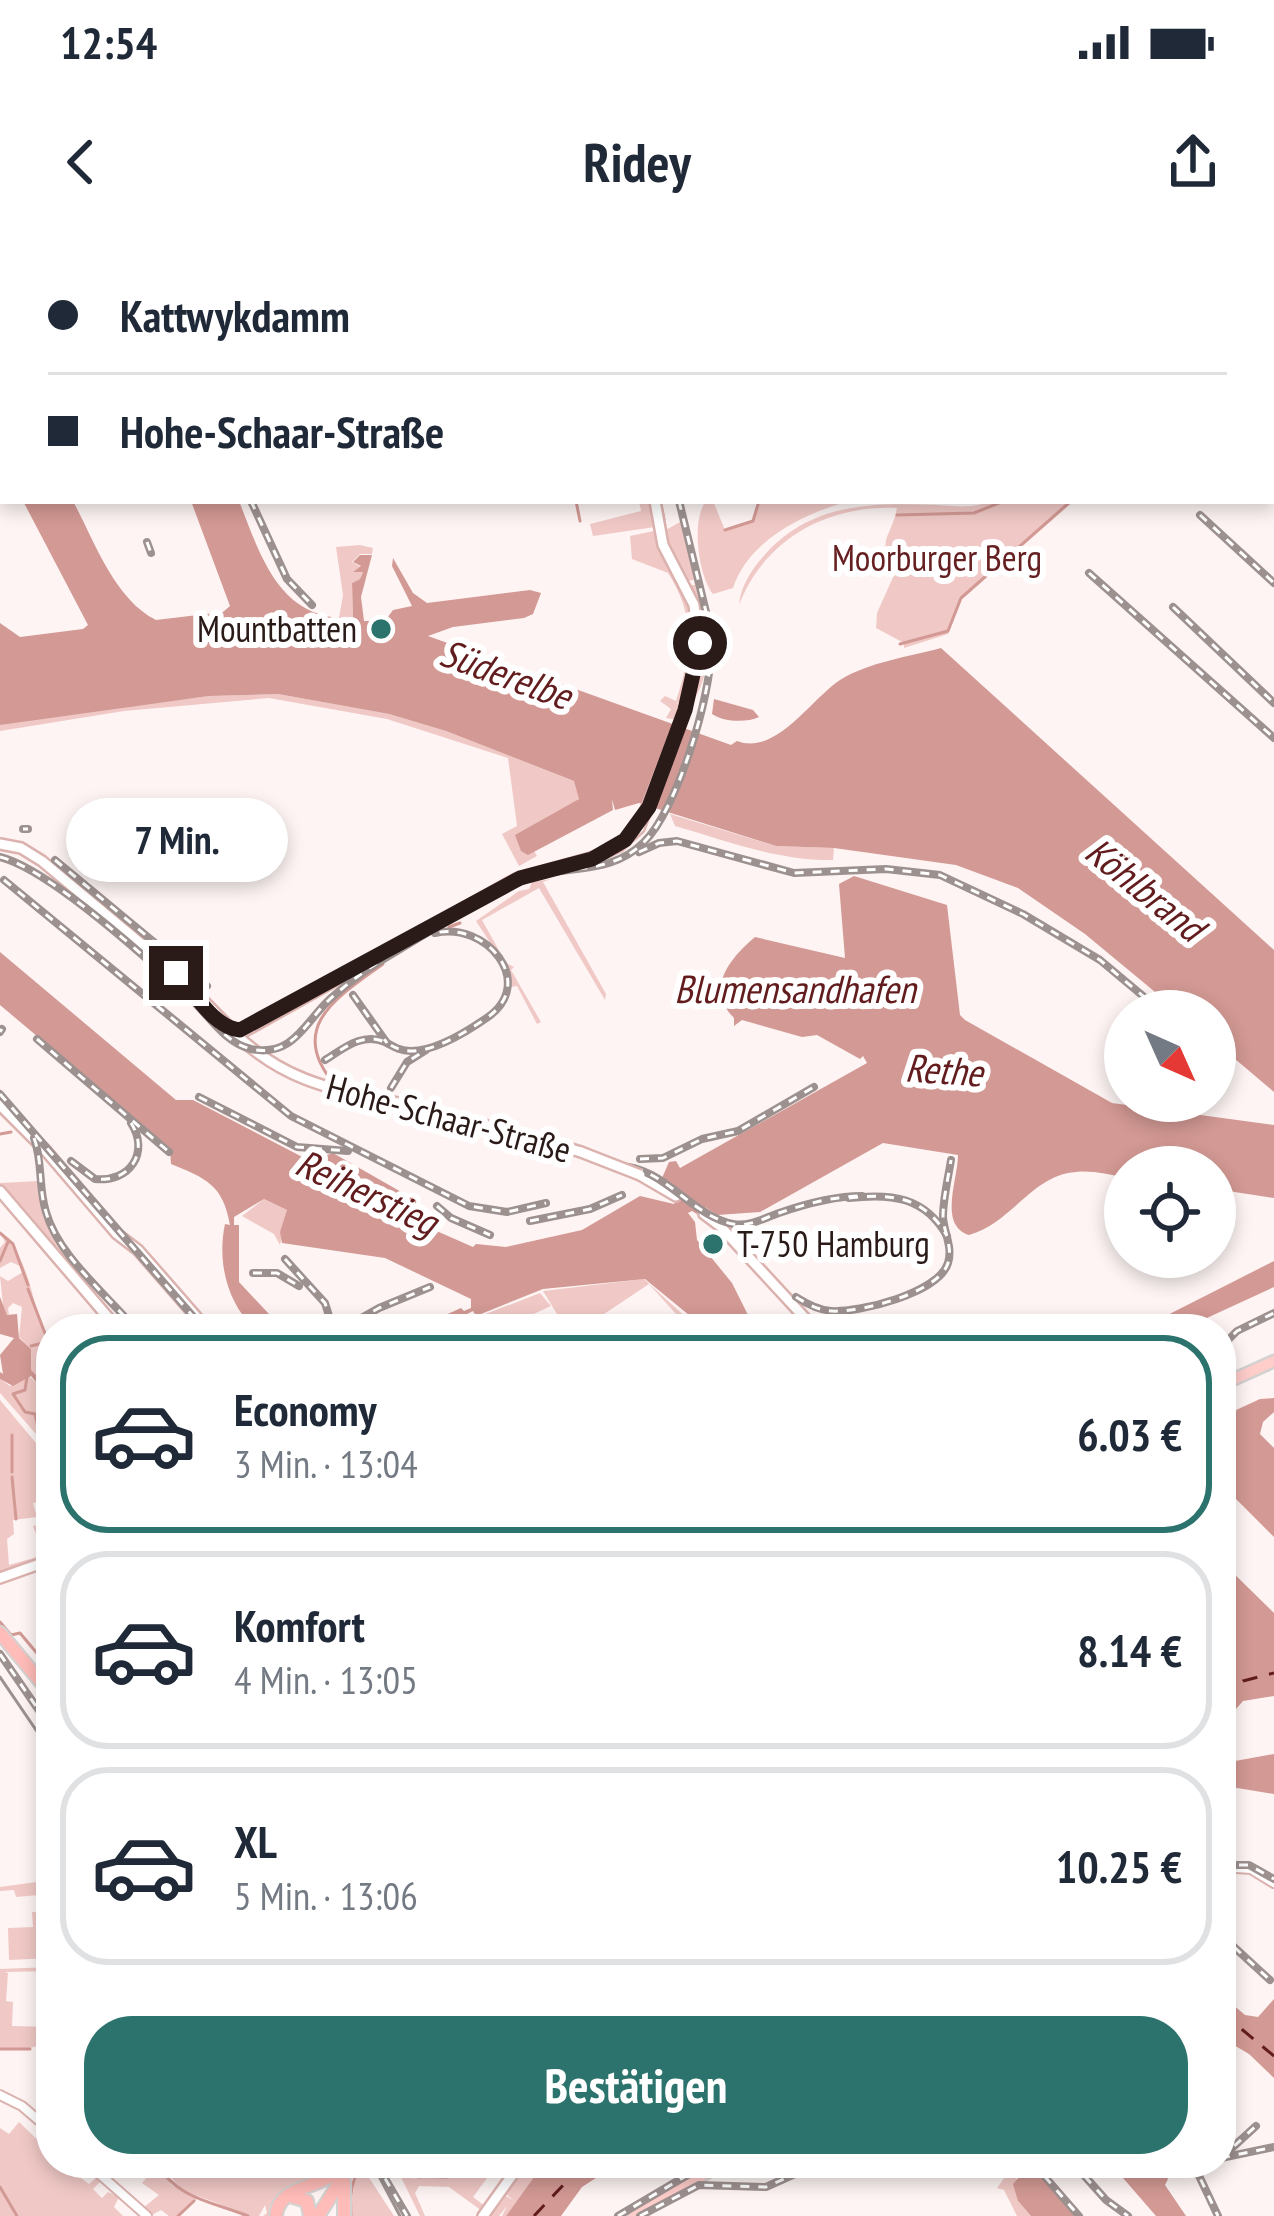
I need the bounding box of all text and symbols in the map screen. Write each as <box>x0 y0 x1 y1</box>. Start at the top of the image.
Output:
text: 12:54 <box>60 13 157 71</box>
text: Ridey <box>583 127 691 197</box>
icon: back <box>48 129 114 195</box>
icon: share <box>1160 129 1226 195</box>
text: Kattwykdamm <box>120 286 350 344</box>
text: Hohe-Schaar-Straße <box>120 402 444 460</box>
park label: Moorburger Berg <box>832 534 1042 581</box>
place label: Mountbatten <box>197 605 357 652</box>
marker: Mountbatten <box>368 616 394 642</box>
route start <box>673 616 727 670</box>
water label: Süderelbe <box>434 626 581 722</box>
callout: 7 Min. <box>65 799 287 883</box>
text: 7 Min. <box>134 814 220 865</box>
water label: Köhlbrand <box>1076 825 1219 955</box>
route end <box>149 946 203 1000</box>
water label: Blumensandhafen <box>674 963 918 1014</box>
north arrow <box>1104 990 1236 1122</box>
map controls <box>1104 990 1236 1278</box>
water label: Rethe <box>904 1041 987 1098</box>
street label: Hohe-Schaar-Straße <box>322 1062 577 1173</box>
water label: Reiherstieg <box>288 1137 449 1248</box>
button: locate <box>1104 1146 1236 1278</box>
place label: T-750 Hamburg <box>737 1220 930 1267</box>
marker: T-750 Hamburg <box>700 1231 726 1257</box>
icon: car <box>90 1380 198 1488</box>
text: Economy <box>234 1380 377 1438</box>
text: 6.03 € <box>1077 1405 1182 1463</box>
text: 3 Min. · 13:04 <box>234 1438 418 1489</box>
icon: car <box>90 1596 198 1704</box>
text: Komfort <box>234 1596 365 1654</box>
text: 8.14 € <box>1077 1621 1182 1679</box>
text: 4 Min. · 13:05 <box>234 1654 418 1705</box>
icon: car <box>90 1812 198 1920</box>
text: XL <box>234 1812 277 1870</box>
text: 10.25 € <box>1056 1837 1182 1895</box>
text: 5 Min. · 13:06 <box>234 1870 418 1921</box>
button: Bestätigen <box>84 2016 1188 2154</box>

